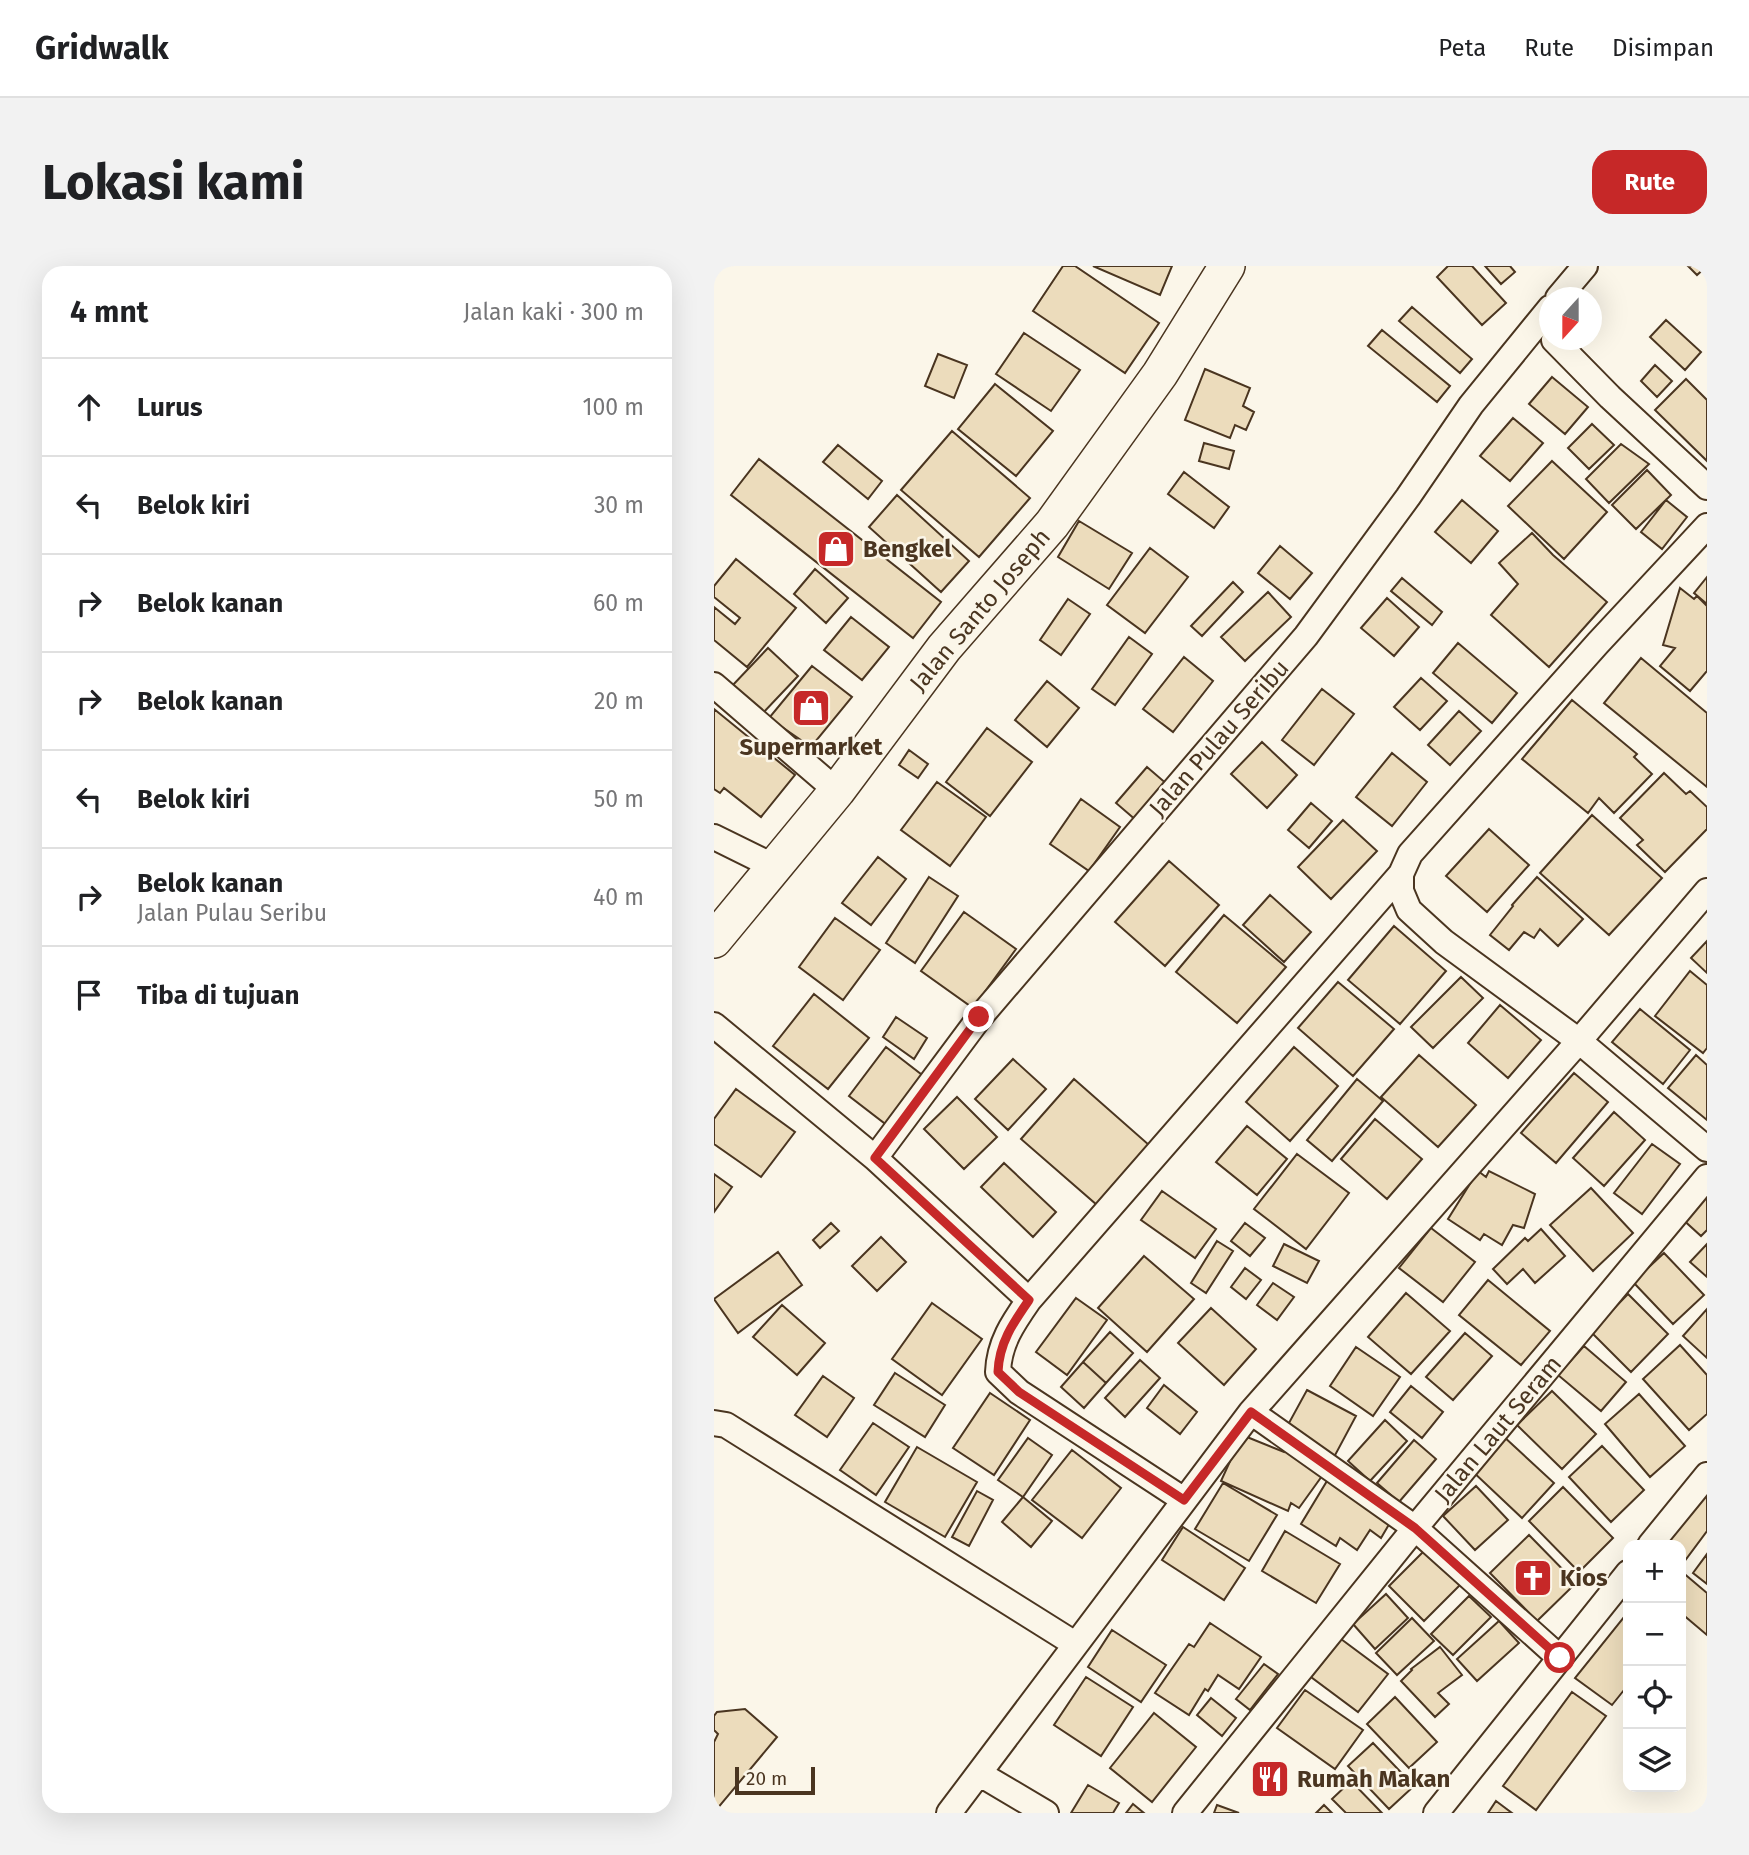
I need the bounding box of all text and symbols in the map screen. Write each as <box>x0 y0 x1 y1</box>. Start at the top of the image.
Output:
text: Gridwalk <box>35 28 169 68</box>
text: Peta <box>1438 34 1486 62</box>
text: Rute <box>1524 34 1574 62</box>
text: Disimpan <box>1612 34 1714 62</box>
button: Rute <box>1592 150 1707 214</box>
text: Lokasi kami <box>42 153 305 212</box>
north arrow <box>1539 287 1602 350</box>
text: 4 mnt <box>70 294 148 330</box>
text: Jalan kaki · 300 m <box>463 298 644 326</box>
icon: ahead <box>70 388 108 426</box>
text: Lurus <box>137 392 203 423</box>
text: 100 m <box>583 393 644 421</box>
icon: left <box>70 486 108 524</box>
text: Belok kiri <box>137 490 250 521</box>
text: 30 m <box>594 491 644 519</box>
street label: Jalan Santo Joseph <box>904 523 1056 697</box>
shop icon: Bengkel <box>815 528 857 570</box>
place label: Bengkel <box>863 535 952 563</box>
icon: right <box>70 584 108 622</box>
text: Belok kanan <box>137 588 283 619</box>
text: 60 m <box>593 589 644 617</box>
street label: Jalan Pulau Seribu <box>1143 654 1295 822</box>
icon: right <box>70 682 108 720</box>
text: Belok kanan <box>137 686 283 717</box>
text: 20 m <box>594 687 644 715</box>
shop icon: Supermarket <box>790 687 832 729</box>
place label: Supermarket <box>739 733 883 761</box>
icon: left <box>70 780 108 818</box>
text: Belok kiri <box>137 784 250 815</box>
text: 50 m <box>594 785 644 813</box>
text: Belok kanan <box>137 868 283 899</box>
icon: right <box>70 878 108 916</box>
text: 40 m <box>593 883 644 911</box>
text: Jalan Pulau Seribu <box>137 899 327 927</box>
icon: arrive <box>70 976 108 1014</box>
text: Tiba di tujuan <box>137 980 299 1011</box>
route end <box>963 1001 994 1032</box>
street label: Jalan Laut Seram <box>1429 1350 1567 1508</box>
map controls <box>1623 1540 1686 1792</box>
button: + <box>1623 1540 1686 1603</box>
church icon: Kios <box>1512 1557 1554 1599</box>
place label: Kios <box>1560 1564 1608 1592</box>
button: − <box>1623 1603 1686 1666</box>
route start <box>1544 1642 1575 1673</box>
button: locate <box>1623 1666 1686 1729</box>
button: layers <box>1623 1729 1686 1792</box>
restaurant icon: Rumah Makan <box>1249 1758 1291 1800</box>
scale bar <box>735 1764 816 1796</box>
place label: Rumah Makan <box>1297 1765 1450 1793</box>
text: 20 m <box>746 1767 787 1790</box>

